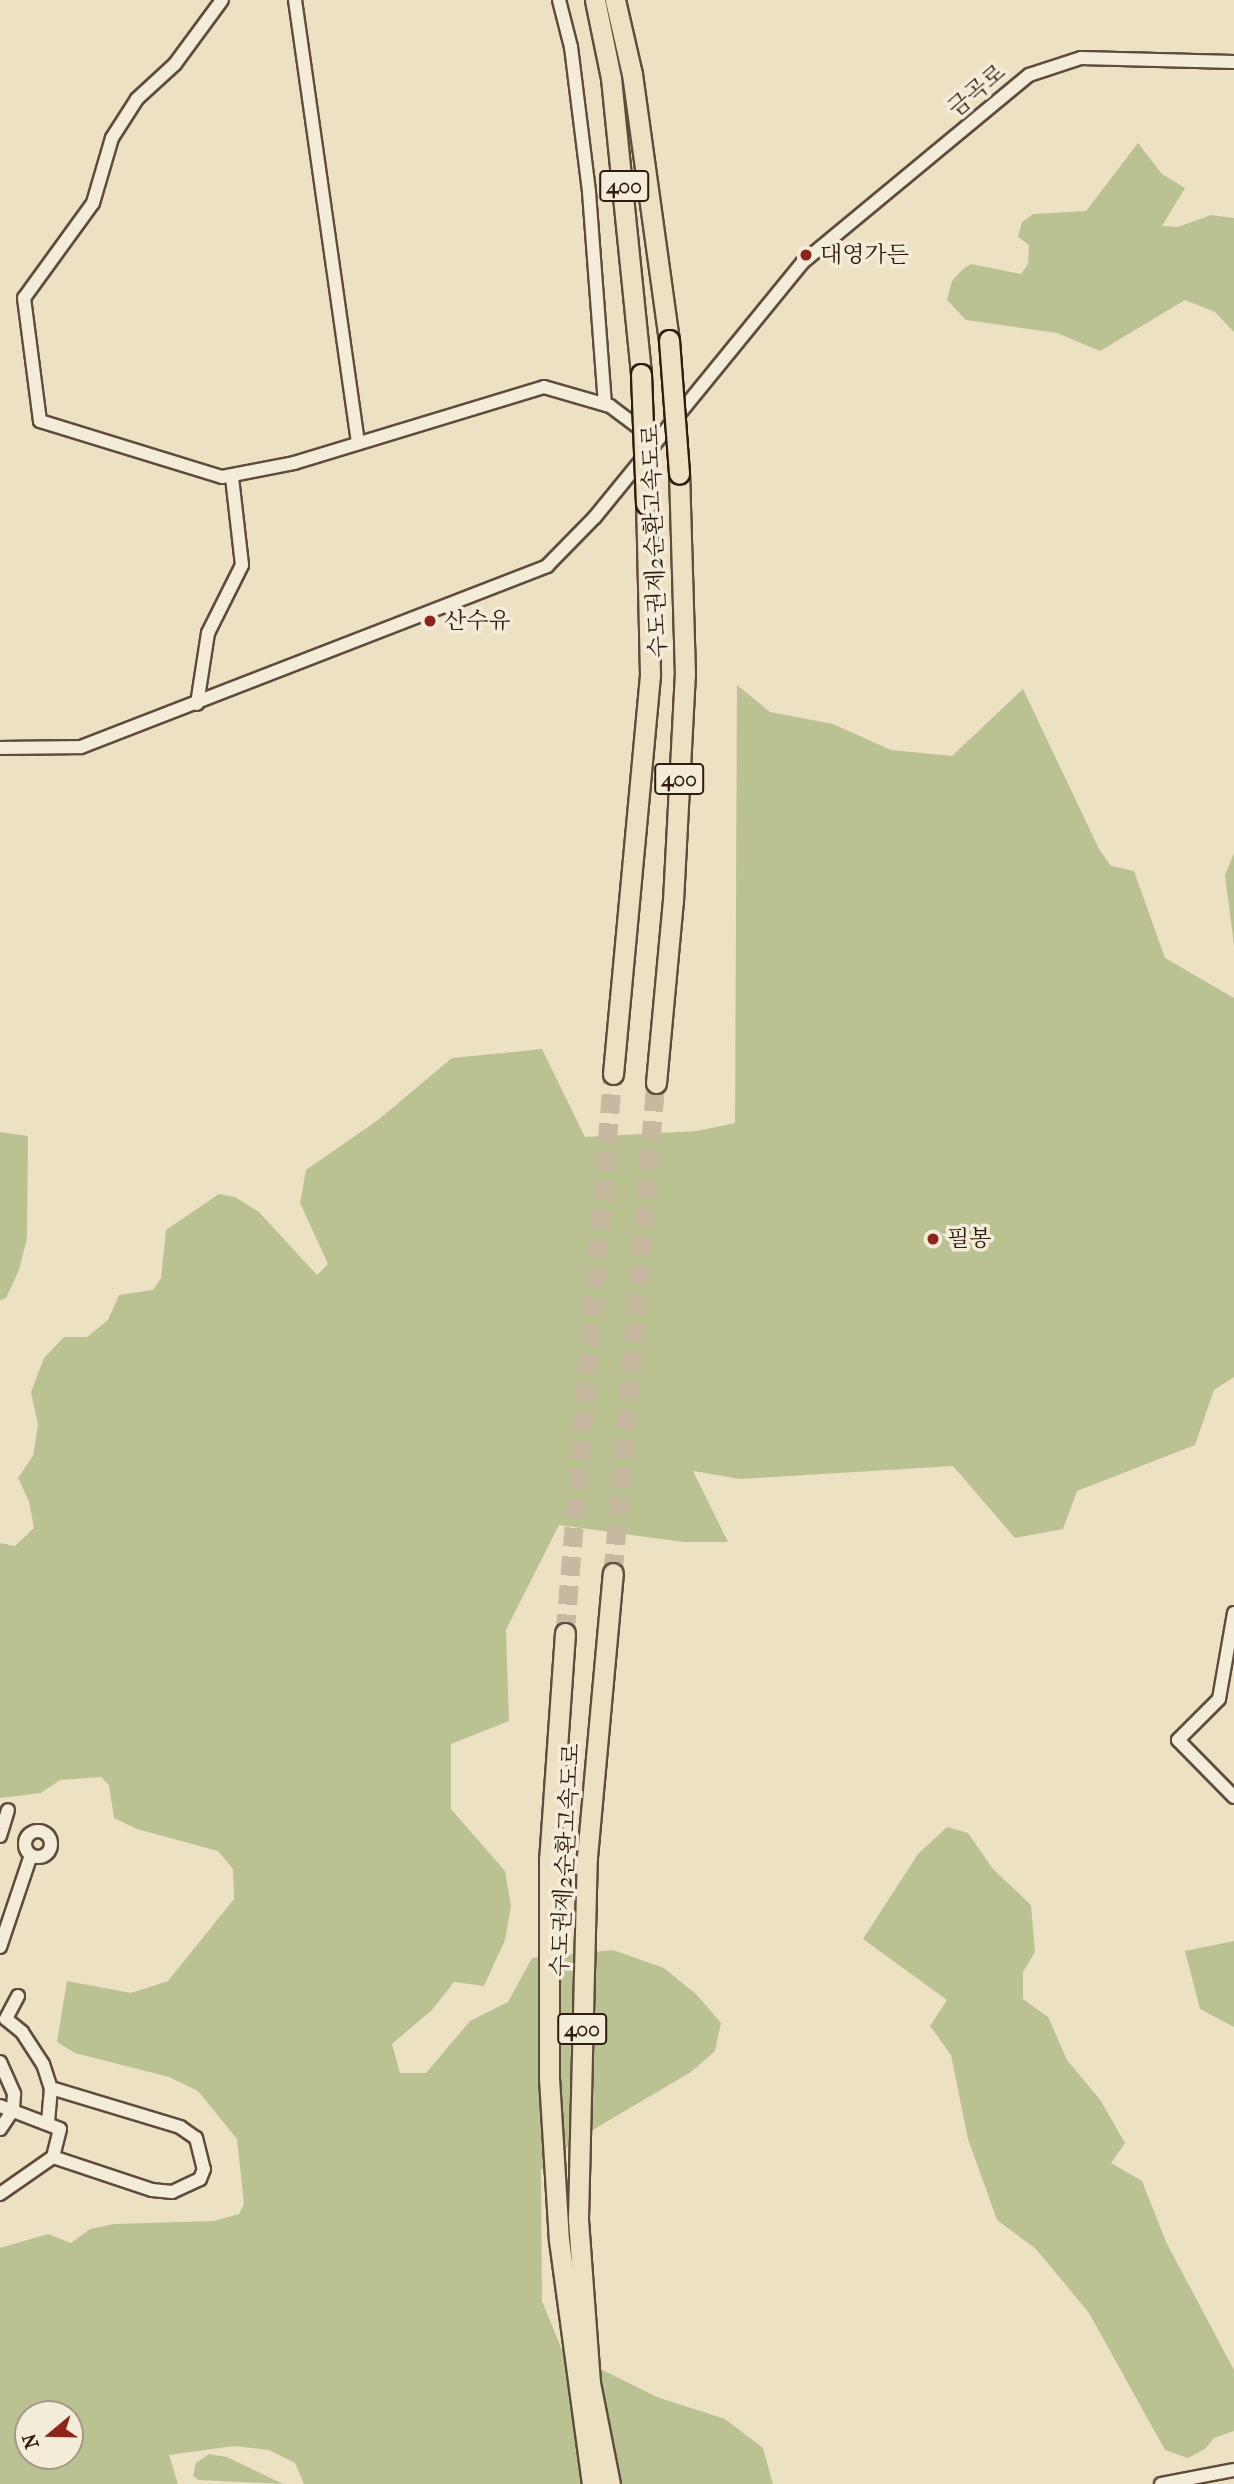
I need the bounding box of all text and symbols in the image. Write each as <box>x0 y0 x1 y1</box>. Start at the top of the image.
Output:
street label: 금곡로 <box>943 59 1011 123</box>
road number: 400 <box>598 168 650 204</box>
place label: 대영가든 <box>820 241 909 269</box>
marker: 대영가든 <box>798 247 814 263</box>
street label: 수도권제2순환고속도로 <box>637 424 673 658</box>
place label: 산수유 <box>444 607 511 635</box>
marker: 산수유 <box>422 613 438 629</box>
road number: 400 <box>653 762 705 796</box>
place label: 필봉 <box>947 1225 991 1253</box>
marker: 필봉 <box>925 1231 941 1247</box>
street label: 수도권제2순환고속도로 <box>546 1742 586 1978</box>
road number: 400 <box>556 2011 608 2046</box>
north arrow <box>14 2400 84 2470</box>
text: N <box>18 2431 44 2452</box>

